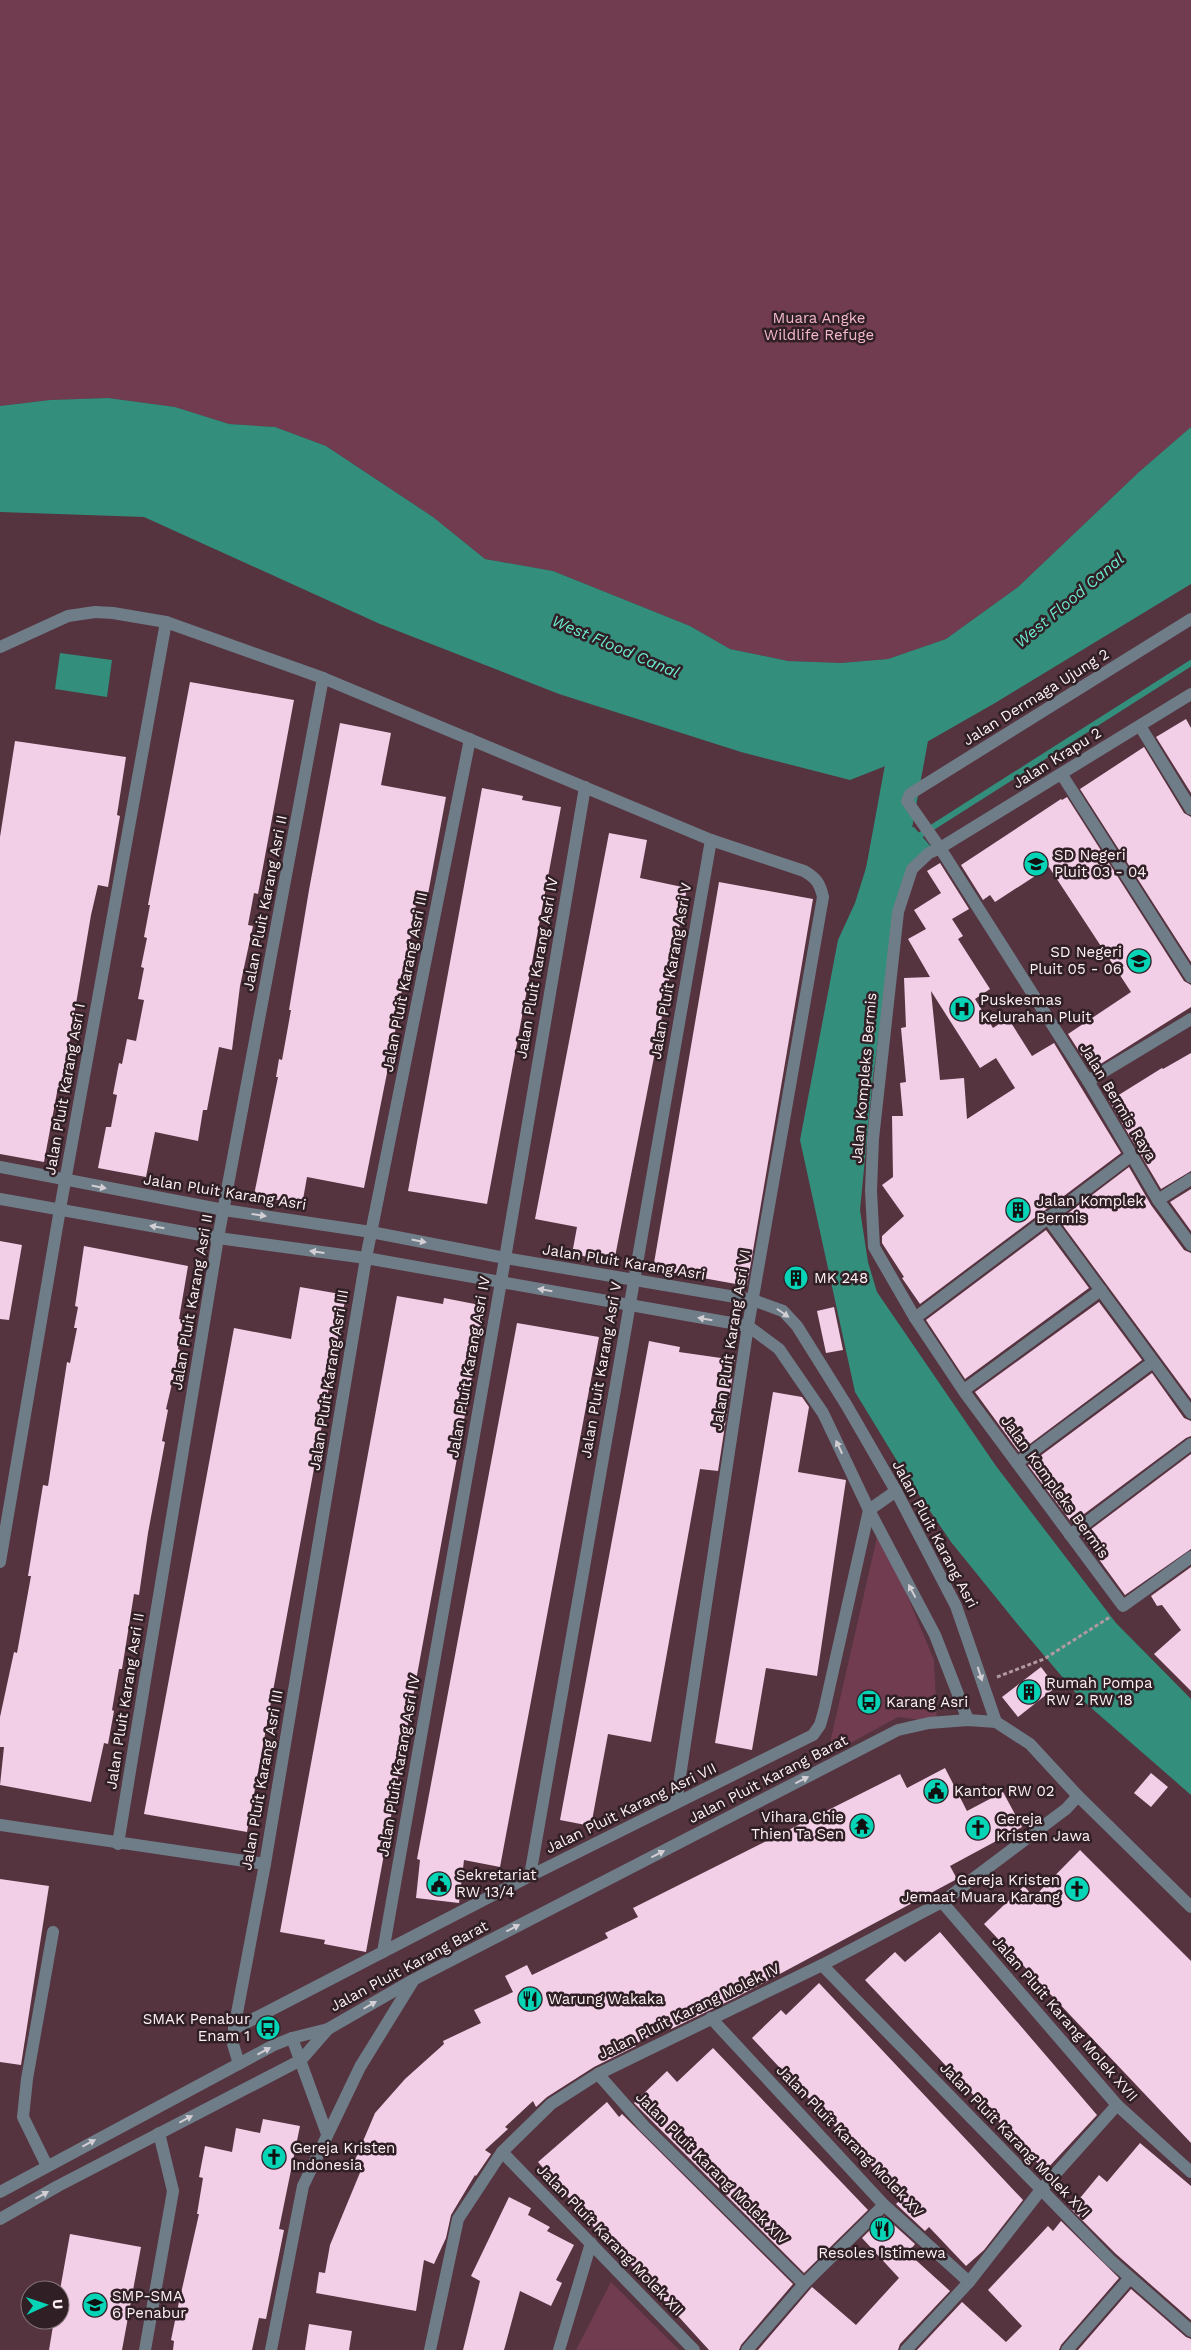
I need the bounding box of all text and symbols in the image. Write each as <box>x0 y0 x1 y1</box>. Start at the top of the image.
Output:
park label: Muara Angke Wildlife Refuge <box>764 309 874 344</box>
water label: West Flood Canal <box>1011 549 1128 652</box>
water label: West Flood Canal <box>549 611 683 682</box>
street label: Jalan Dermaga Ujung 2 <box>960 645 1112 749</box>
street label: Jalan Krapu 2 <box>1009 724 1105 792</box>
street label: Jalan Pluit Karang Asri II <box>239 814 291 992</box>
place label: SD Negeri Pluit 03 - 04 <box>1054 846 1147 881</box>
school or university icon: SD Negeri Pluit 03 - 04 <box>1023 851 1049 877</box>
street label: Jalan Pluit Karang Asri IV <box>512 876 562 1060</box>
street label: Jalan Pluit Karang Asri V <box>647 881 695 1061</box>
street label: Jalan Pluit Karang Asri III <box>379 890 431 1074</box>
place label: SD Negeri Pluit 05 - 06 <box>1029 943 1122 978</box>
school or university icon: SD Negeri Pluit 05 - 06 <box>1126 948 1152 974</box>
place label: Puskesmas Kelurahan Pluit <box>980 991 1092 1026</box>
street label: Jalan Kompleks Bermis <box>848 992 880 1164</box>
hospital icon: Puskesmas Kelurahan Pluit <box>949 996 975 1022</box>
street label: Jalan Pluit Karang Asri I <box>41 1002 89 1176</box>
street label: Jalan Bermis Raya <box>1076 1040 1161 1165</box>
street label: Jalan Pluit Karang Asri <box>142 1170 308 1214</box>
one-way arrow <box>92 1183 108 1191</box>
place label: Jalan Komplek Bermis <box>1036 1192 1144 1227</box>
building icon: Jalan Komplek Bermis <box>1005 1197 1031 1223</box>
one-way arrow <box>252 1211 268 1219</box>
street label: Jalan Pluit Karang Asri II <box>168 1212 216 1392</box>
one-way arrow <box>148 1223 164 1231</box>
one-way arrow <box>411 1237 426 1245</box>
street label: Jalan Pluit Karang Asri <box>541 1240 707 1284</box>
one-way arrow <box>309 1248 325 1256</box>
street label: Jalan Pluit Karang Asri VI <box>708 1248 754 1432</box>
building icon: MK 248 <box>783 1265 809 1291</box>
place label: MK 248 <box>814 1269 868 1287</box>
street label: Jalan Pluit Karang Asri IV <box>444 1275 494 1459</box>
street label: Jalan Pluit Karang Asri V <box>577 1280 625 1460</box>
one-way arrow <box>536 1286 552 1294</box>
street label: Jalan Pluit Karang Asri III <box>306 1288 352 1472</box>
one-way arrow <box>776 1308 790 1318</box>
one-way arrow <box>696 1314 712 1322</box>
street label: Jalan Kompleks Bermis <box>997 1412 1113 1562</box>
one-way arrow <box>835 1439 843 1454</box>
street label: Jalan Pluit Karang Asri <box>888 1457 982 1611</box>
one-way arrow <box>908 1585 917 1598</box>
street label: Jalan Pluit Karang Asri II <box>102 1611 148 1791</box>
one-way arrow <box>977 1666 985 1681</box>
street label: Jalan Pluit Karang Asri IV <box>374 1674 424 1858</box>
place label: Rumah Pompa RW 2 RW 18 <box>1046 1674 1153 1709</box>
building icon: Rumah Pompa RW 2 RW 18 <box>1016 1679 1042 1705</box>
street label: Jalan Pluit Karang Asri III <box>237 1688 287 1872</box>
bus stop icon: Karang Asri <box>856 1689 882 1715</box>
place label: Karang Asri <box>886 1693 968 1711</box>
street label: Jalan Pluit Karang Barat <box>685 1731 851 1827</box>
street label: Jalan Pluit Karang Asri VII <box>543 1759 719 1857</box>
one-way arrow <box>795 1776 810 1784</box>
public building icon: Kantor RW 02 <box>923 1778 949 1804</box>
place label: Kantor RW 02 <box>954 1782 1055 1800</box>
place label: Vihara Chie Thien Ta Sen <box>751 1808 844 1843</box>
place label: Gereja Kristen Jawa <box>996 1810 1091 1845</box>
temple icon: Vihara Chie Thien Ta Sen <box>849 1813 875 1839</box>
church icon: Gereja Kristen Jawa <box>965 1815 991 1841</box>
one-way arrow <box>651 1850 665 1858</box>
place label: Sekretariat RW 13/4 <box>456 1866 537 1901</box>
public building icon: Sekretariat RW 13/4 <box>426 1871 452 1897</box>
place label: Gereja Kristen Jemaat Muara Karang <box>901 1871 1060 1906</box>
church icon: Gereja Kristen Jemaat Muara Karang <box>1064 1876 1090 1902</box>
street label: Jalan Pluit Karang Barat <box>327 1916 492 2015</box>
one-way arrow <box>506 1924 521 1932</box>
street label: Jalan Pluit Karang Molek XVII <box>988 1933 1142 2105</box>
street label: Jalan Pluit Karang Molek IV <box>595 1959 783 2063</box>
restaurant icon: Warung Wakaka <box>517 1986 543 2012</box>
place label: Warung Wakaka <box>548 1990 664 2008</box>
one-way arrow <box>363 2000 377 2009</box>
place label: SMAK Penabur Enam 1 <box>143 2010 250 2045</box>
bus stop icon: SMAK Penabur Enam 1 <box>255 2015 281 2041</box>
one-way arrow <box>256 2047 271 2055</box>
street label: Jalan Pluit Karang Molek XVI <box>936 2059 1094 2221</box>
street label: Jalan Pluit Karang Molek XV <box>773 2061 928 2221</box>
street label: Jalan Pluit Karang Molek XIV <box>632 2088 792 2248</box>
one-way arrow <box>179 2115 193 2123</box>
one-way arrow <box>82 2139 96 2147</box>
place label: Gereja Kristen Indonesia <box>292 2139 395 2174</box>
church icon: Gereja Kristen Indonesia <box>261 2144 287 2170</box>
street label: Jalan Pluit Karang Molek XII <box>533 2161 687 2319</box>
one-way arrow <box>35 2191 50 2199</box>
restaurant icon: Resoles Istimewa <box>869 2216 895 2242</box>
place label: Resoles Istimewa <box>818 2244 946 2262</box>
north arrow <box>20 2280 70 2330</box>
place label: SMP-SMA 6 Penabur <box>112 2287 186 2322</box>
school or university icon: SMP-SMA 6 Penabur <box>82 2292 108 2318</box>
text: U <box>50 2299 66 2310</box>

